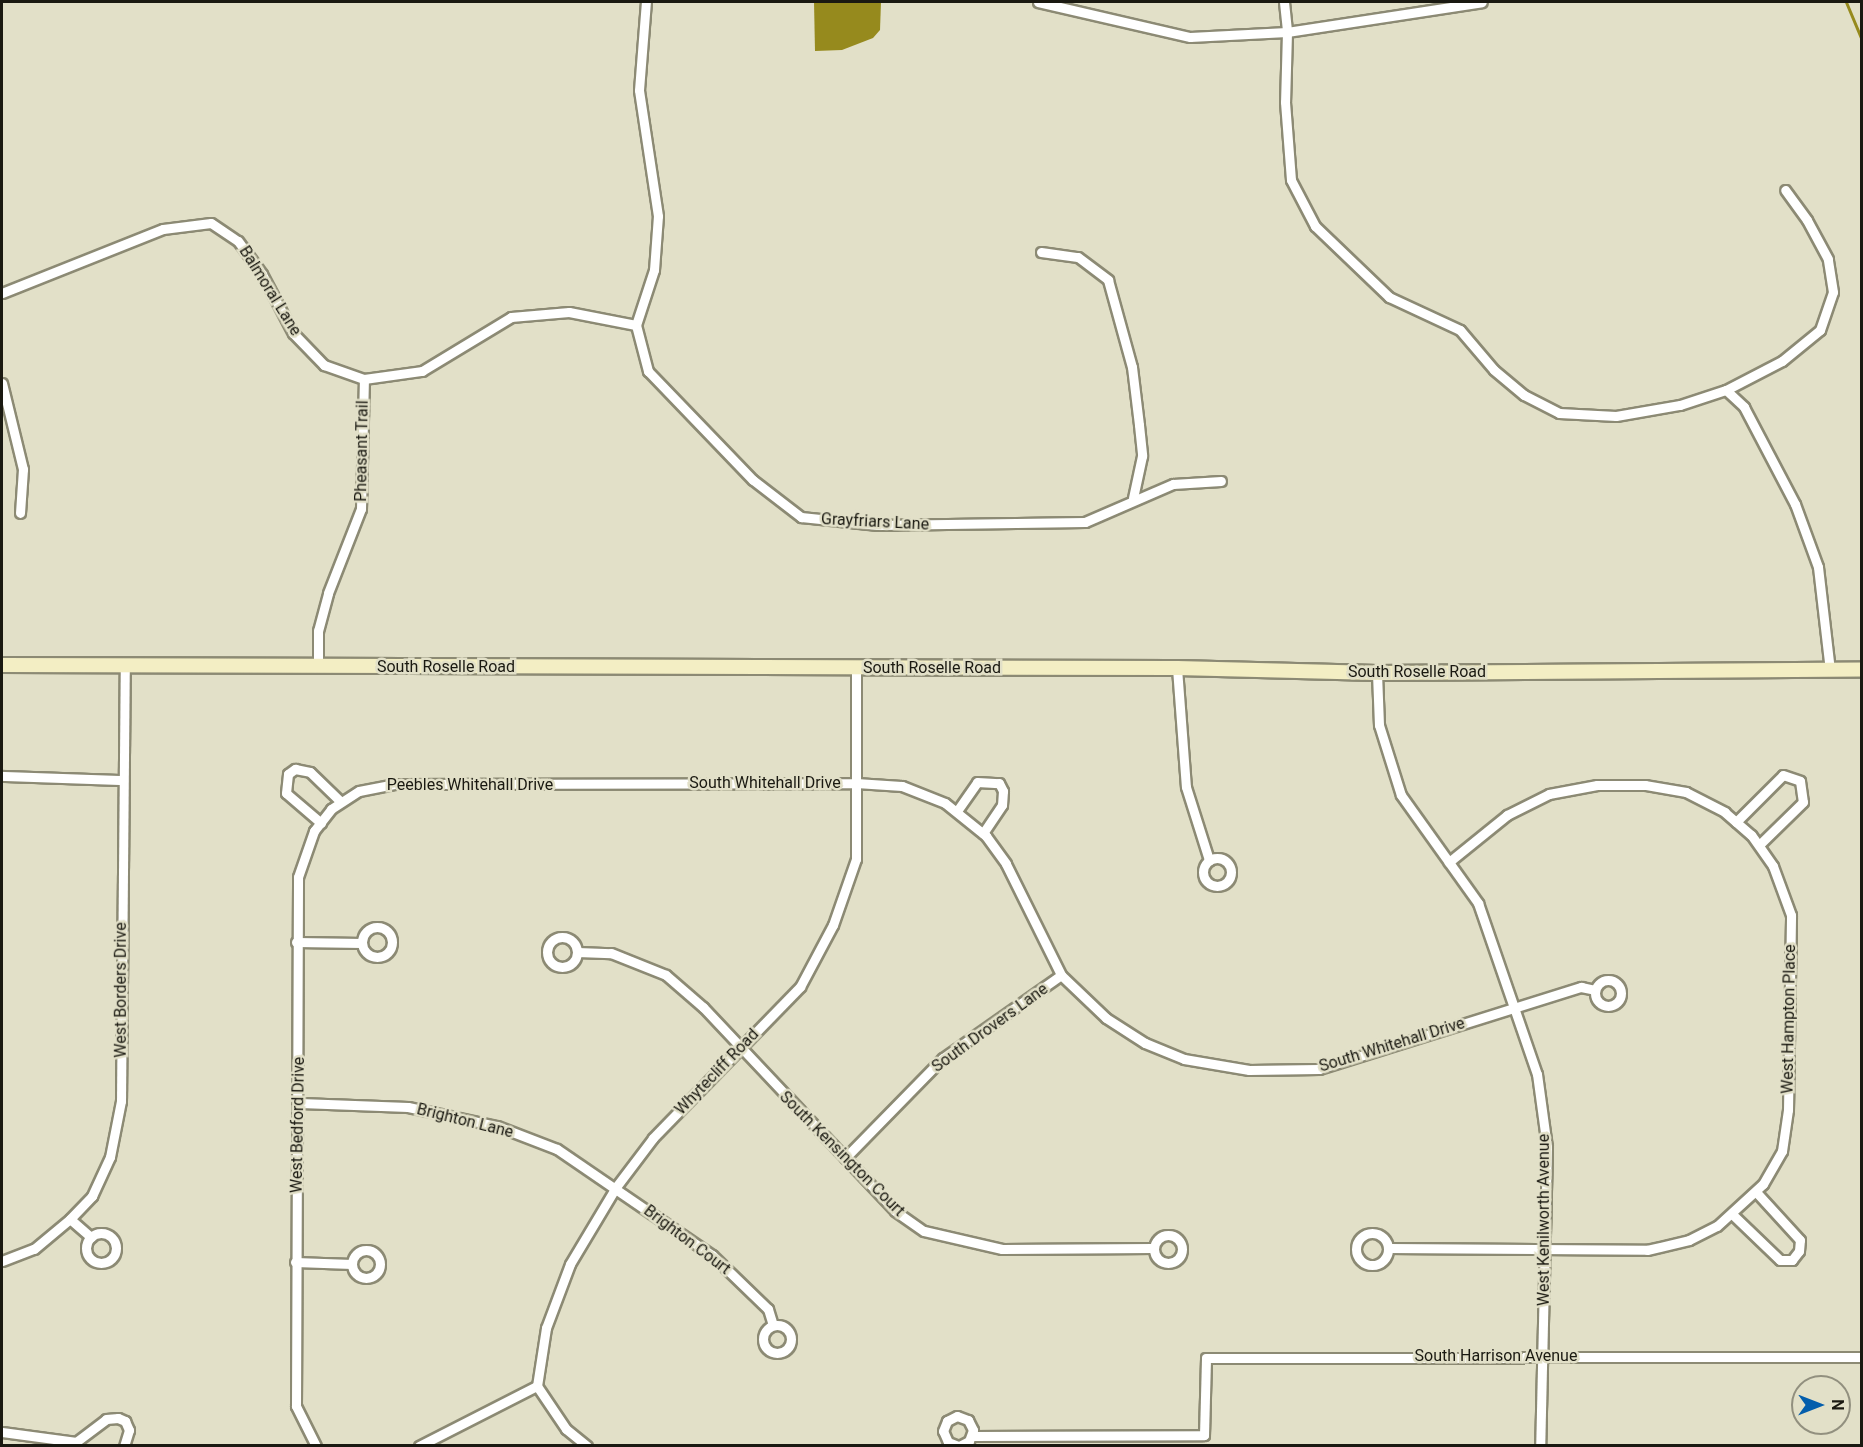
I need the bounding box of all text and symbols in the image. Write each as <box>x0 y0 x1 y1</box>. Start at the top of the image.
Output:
street label: Balmoral Lane <box>235 243 305 339</box>
street label: Pheasant Trail <box>352 400 372 502</box>
street label: Grayfriars Lane <box>821 510 929 534</box>
street label: South Roselle Road <box>377 657 515 677</box>
street label: South Roselle Road <box>863 658 1001 678</box>
street label: South Roselle Road <box>1348 662 1486 682</box>
street label: South Whitehall Drive <box>689 773 841 793</box>
street label: Peebles Whitehall Drive <box>387 775 553 795</box>
street label: West Borders Drive <box>111 922 131 1058</box>
street label: West Hampton Place <box>1778 944 1800 1094</box>
street label: South Drovers Lane <box>928 979 1052 1077</box>
street label: South Whitehall Drive <box>1317 1014 1467 1076</box>
street label: Whytecliff Road <box>671 1025 763 1119</box>
street label: West Bedford Drive <box>287 1057 309 1193</box>
street label: South Kensington Court <box>775 1087 909 1221</box>
street label: Brighton Lane <box>415 1100 515 1142</box>
street label: West Kenilworth Avenue <box>1534 1134 1554 1306</box>
street label: Brighton Court <box>640 1201 734 1279</box>
street label: South Harrison Avenue <box>1415 1346 1577 1366</box>
north arrow <box>1791 1375 1851 1435</box>
text: N <box>1828 1399 1847 1411</box>

